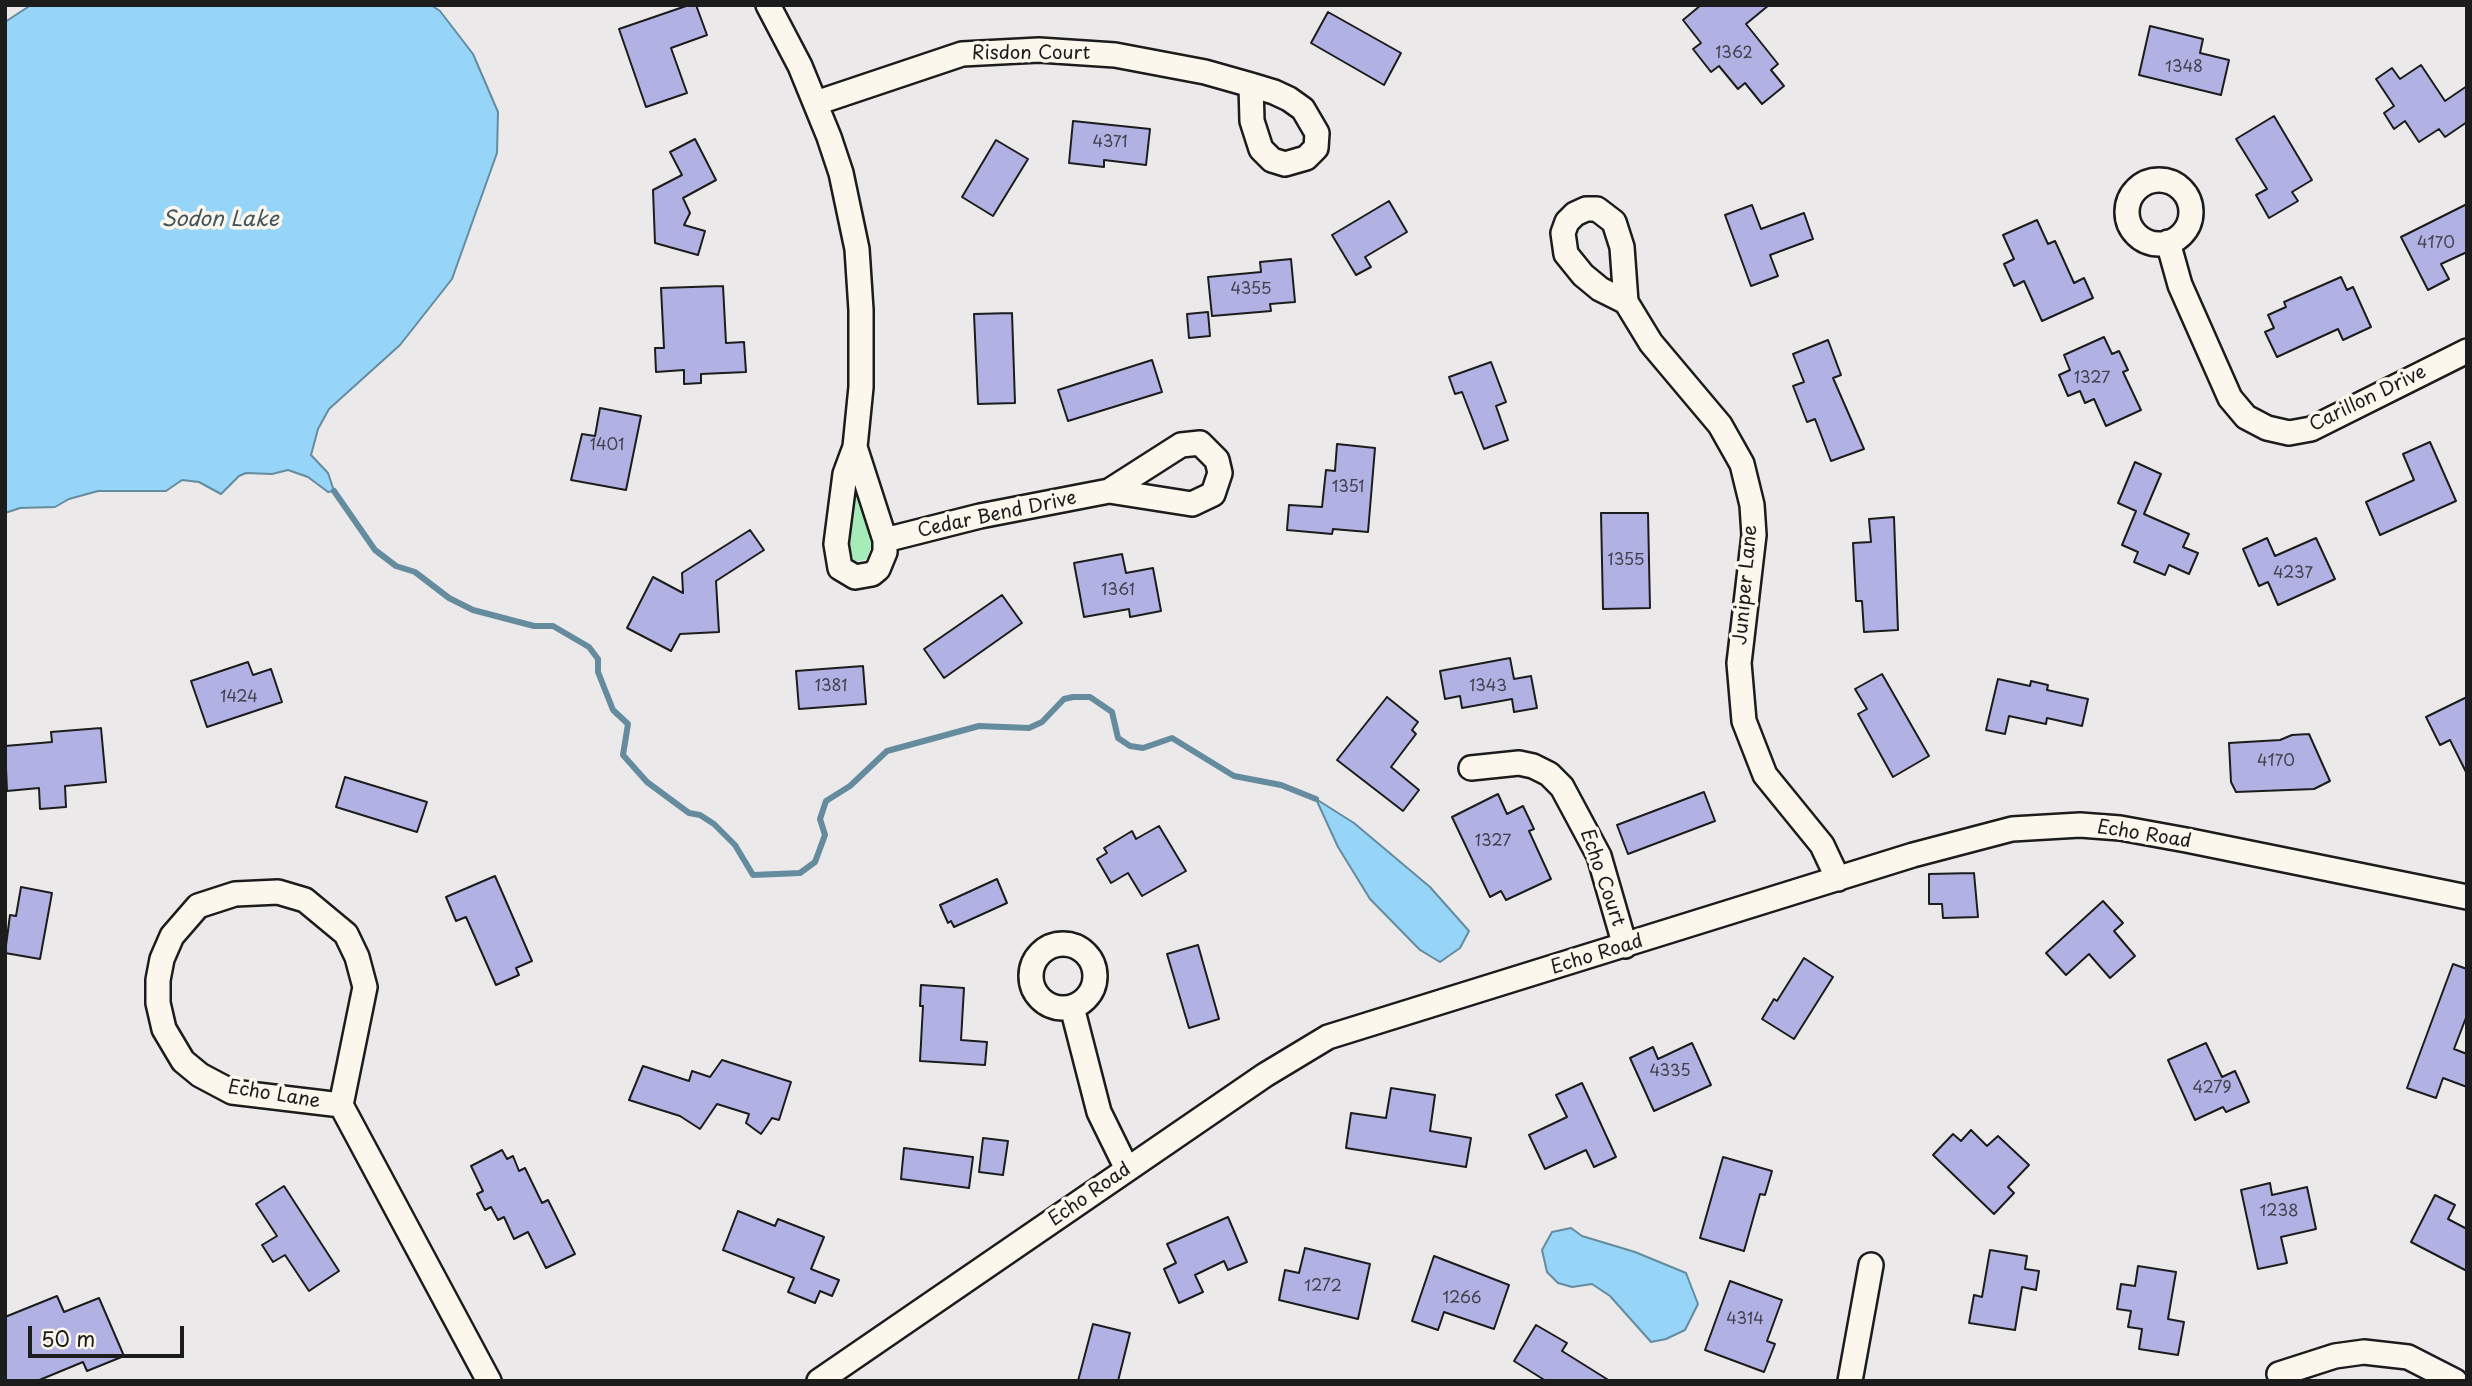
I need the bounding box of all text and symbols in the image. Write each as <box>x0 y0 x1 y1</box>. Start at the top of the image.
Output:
street label: Risdon Court <box>972 43 1090 65</box>
house number: 1362 <box>1715 44 1753 64</box>
house number: 1348 <box>2165 58 2203 78</box>
house number: 4371 <box>1093 133 1127 153</box>
water label: Sodon Lake <box>161 207 279 233</box>
house number: 4170 <box>2417 234 2455 254</box>
house number: 4355 <box>1231 280 1271 300</box>
street label: Carillon Drive <box>2306 361 2430 437</box>
house number: 1327 <box>2074 369 2110 389</box>
house number: 1401 <box>590 436 624 456</box>
house number: 1351 <box>1332 478 1364 498</box>
street label: Cedar Bend Drive <box>915 487 1079 543</box>
street label: Juniper Lane <box>1729 524 1763 646</box>
house number: 1355 <box>1608 551 1644 571</box>
house number: 4237 <box>2273 564 2313 584</box>
house number: 1361 <box>1101 581 1135 601</box>
house number: 1381 <box>815 677 847 697</box>
house number: 1343 <box>1469 677 1507 697</box>
house number: 1424 <box>220 688 258 708</box>
house number: 4170 <box>2257 752 2295 772</box>
street label: Echo Road <box>2095 816 2193 854</box>
street label: Echo Court <box>1575 826 1629 930</box>
house number: 1327 <box>1475 832 1511 852</box>
street label: Echo Road <box>1548 930 1646 980</box>
house number: 4335 <box>1649 1062 1691 1082</box>
street label: Echo Lane <box>226 1076 322 1114</box>
house number: 4279 <box>2193 1079 2231 1099</box>
street label: Echo Road <box>1044 1158 1136 1232</box>
house number: 1238 <box>2259 1202 2299 1222</box>
house number: 1272 <box>1304 1277 1342 1297</box>
house number: 1266 <box>1443 1289 1481 1309</box>
house number: 4314 <box>1726 1310 1764 1330</box>
scale bar <box>32 1312 187 1356</box>
text: 50 m <box>41 1322 95 1354</box>

